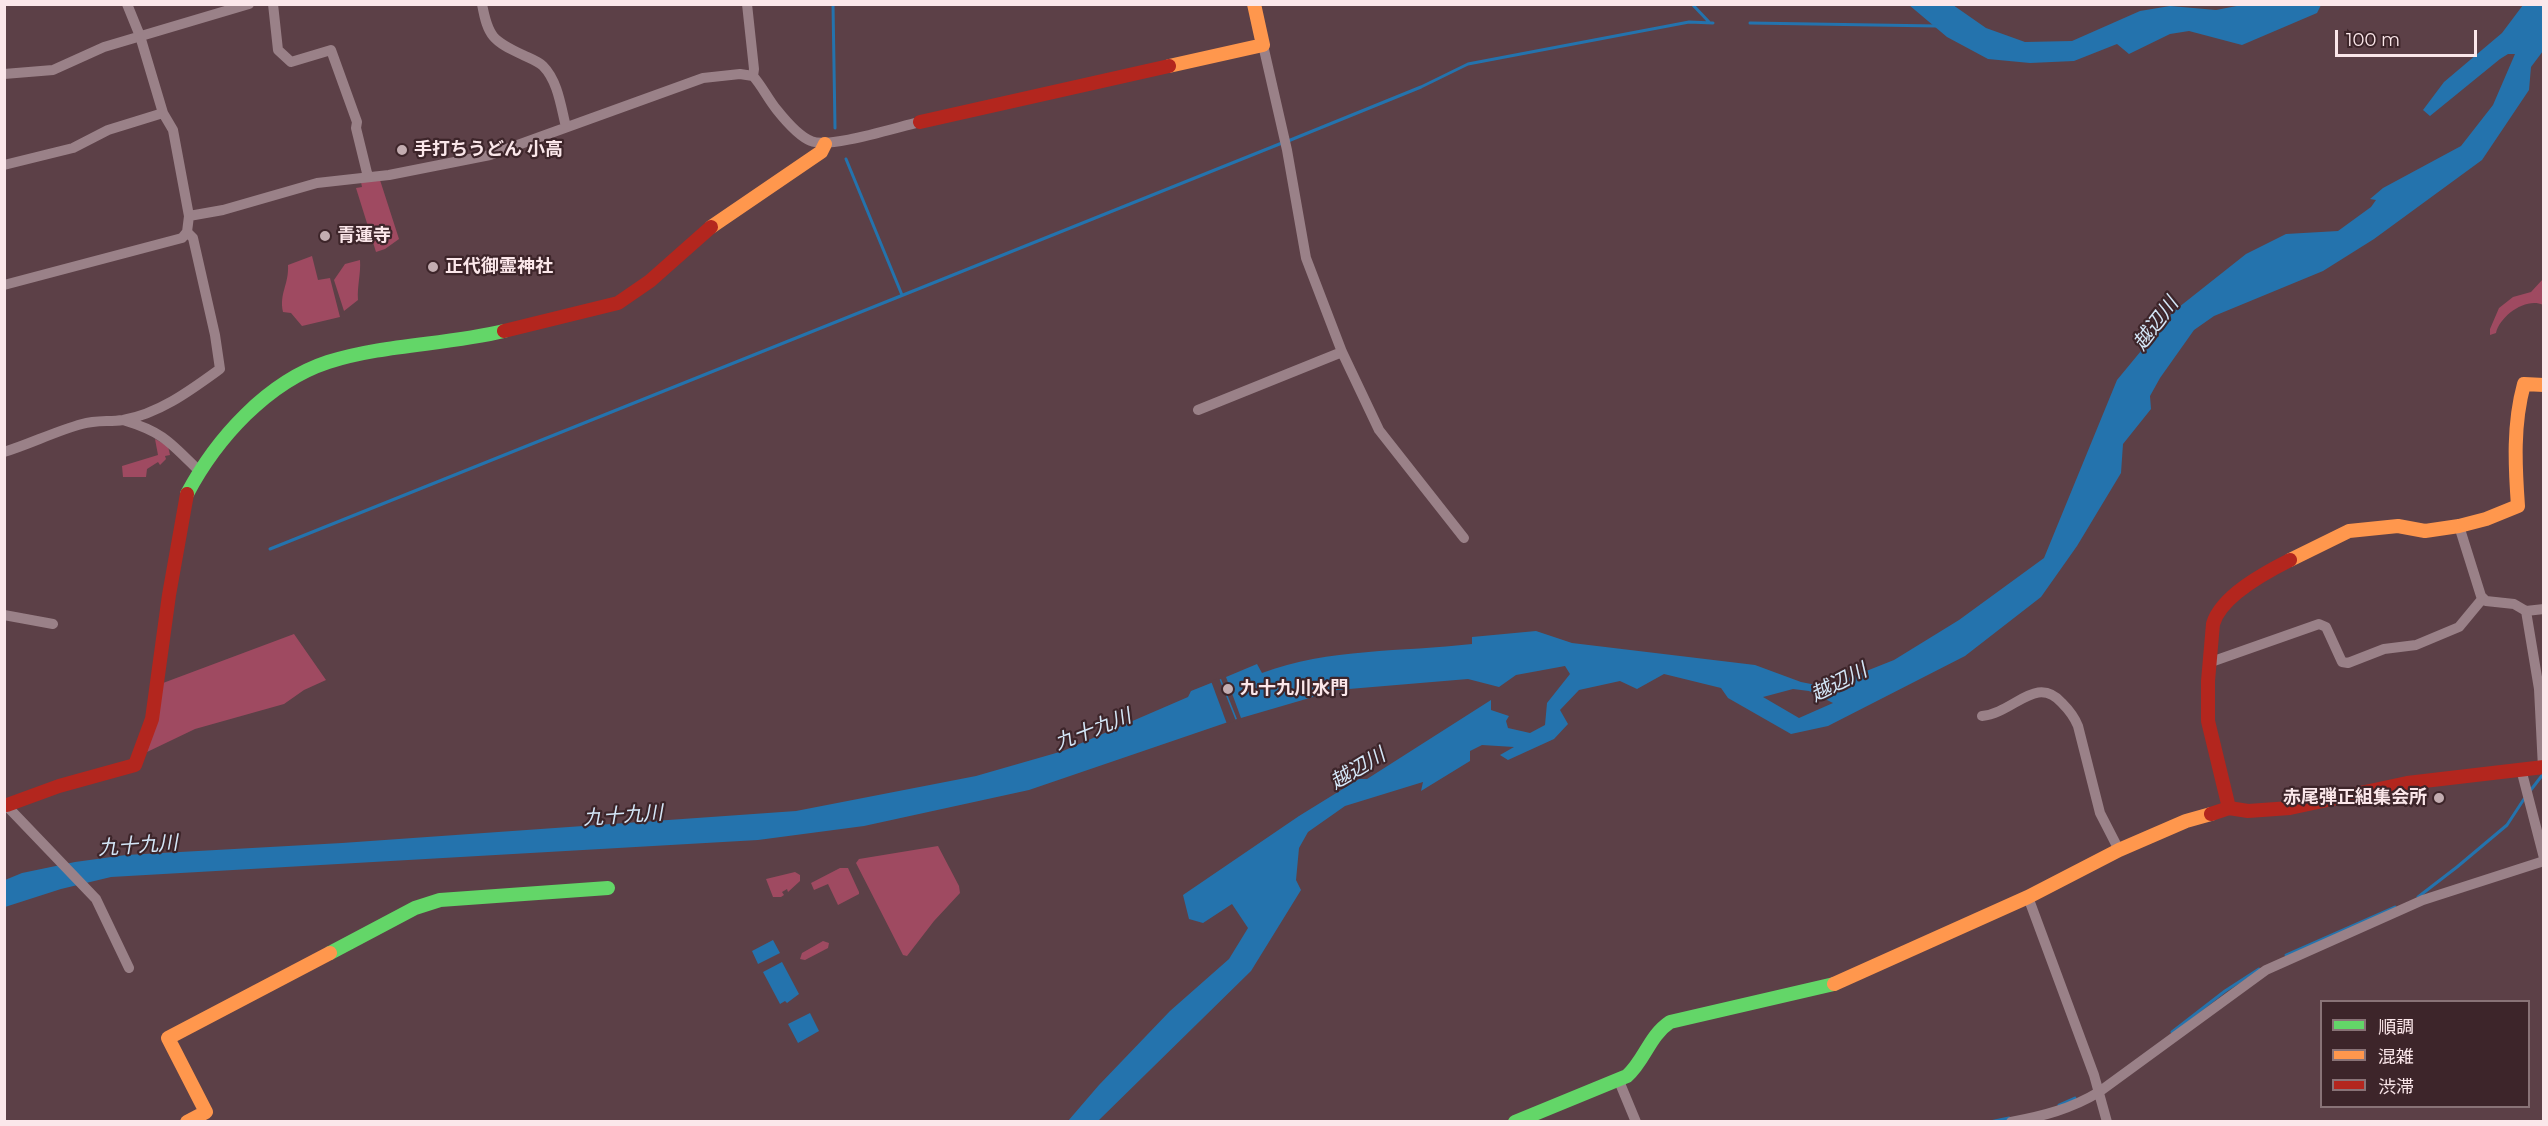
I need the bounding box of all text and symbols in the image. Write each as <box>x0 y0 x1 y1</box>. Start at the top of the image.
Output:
scale bar <box>2338 18 2480 56</box>
text: 100 m <box>2346 29 2400 51</box>
place label: 手打ちうどん 小高 <box>414 139 563 161</box>
marker: 手打ちうどん 小高 <box>395 143 409 157</box>
place label: 青蓮寺 <box>337 225 391 247</box>
marker: 青蓮寺 <box>318 229 332 243</box>
place label: 正代御霊神社 <box>445 256 553 278</box>
marker: 正代御霊神社 <box>426 260 440 274</box>
water label: 越辺川 <box>2128 293 2184 355</box>
water label: 越辺川 <box>1807 659 1871 707</box>
place label: 九十九川水門 <box>1240 678 1348 700</box>
marker: 九十九川水門 <box>1221 682 1235 696</box>
water label: 九十九川 <box>1051 704 1135 756</box>
water label: 越辺川 <box>1326 743 1390 795</box>
place label: 赤尾弾正組集会所 <box>2283 787 2427 809</box>
marker: 赤尾弾正組集会所 <box>2432 791 2446 805</box>
water label: 九十九川 <box>582 801 664 831</box>
water label: 九十九川 <box>97 831 179 861</box>
legend <box>2320 1000 2530 1108</box>
text: 順調 <box>2378 1016 2414 1038</box>
text: 混雑 <box>2378 1046 2414 1068</box>
text: 渋滞 <box>2378 1076 2414 1098</box>

